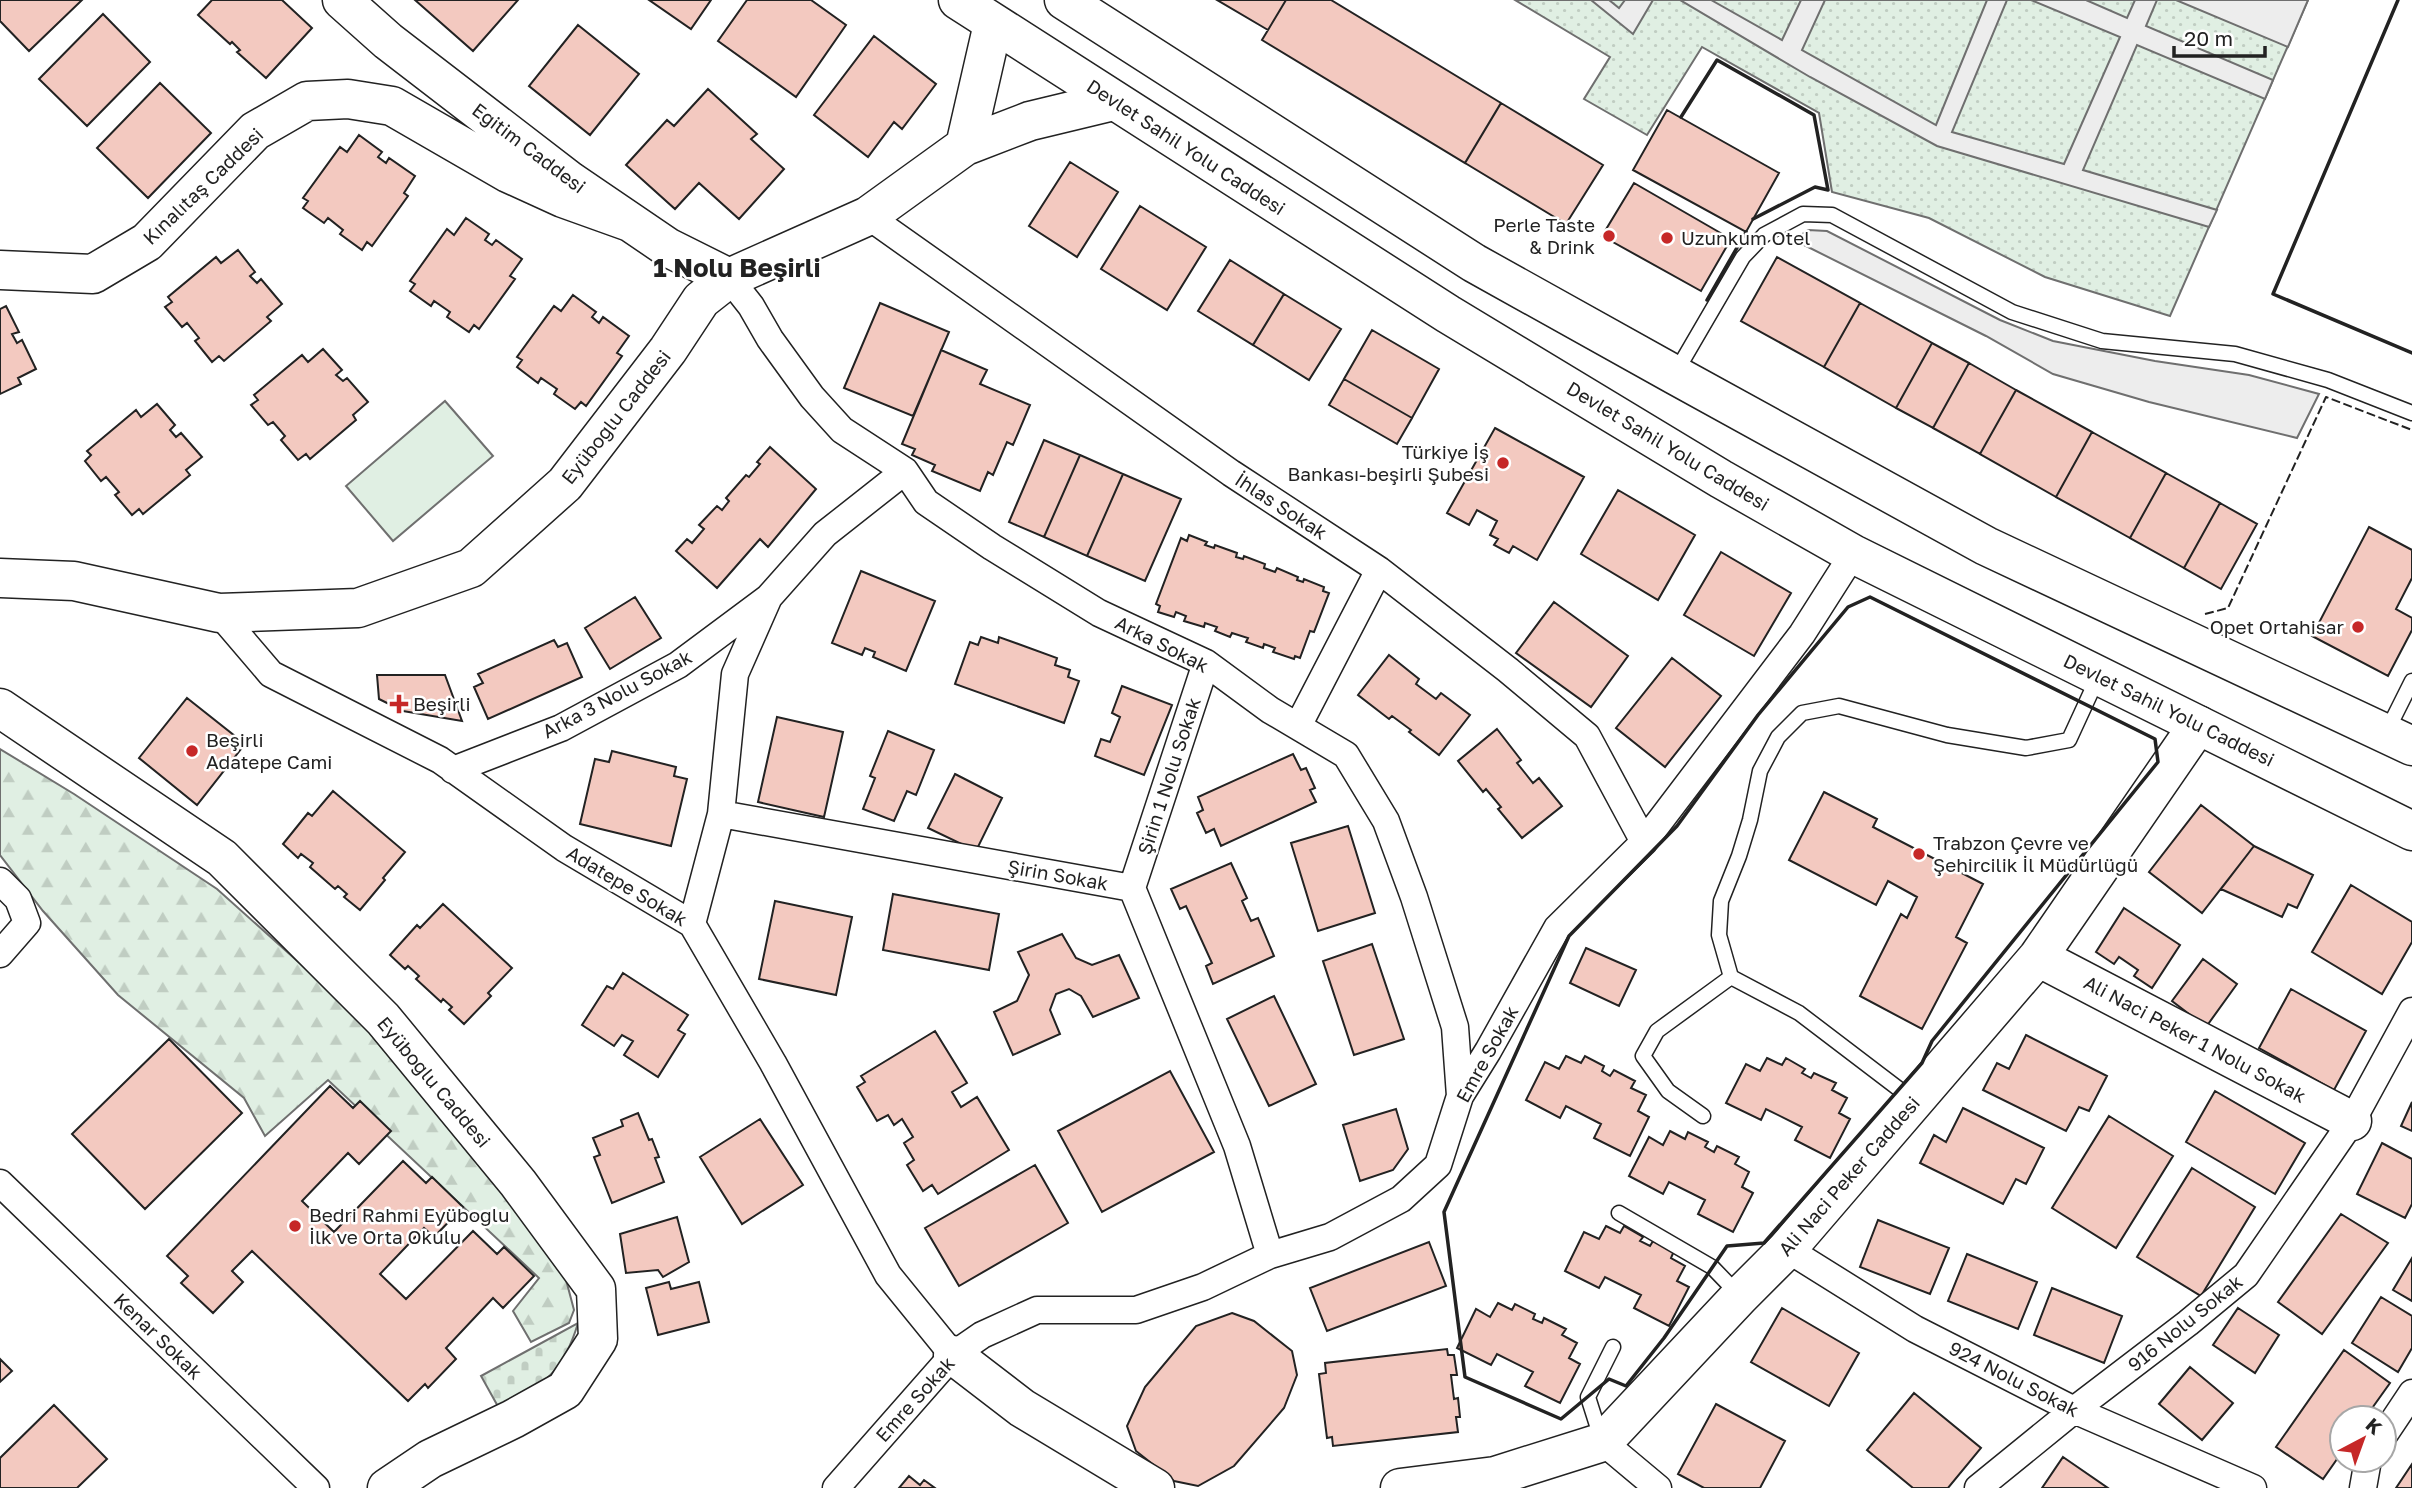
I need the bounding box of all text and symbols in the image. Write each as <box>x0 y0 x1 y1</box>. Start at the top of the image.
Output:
scale bar <box>2174 14 2265 58</box>
text: 20 m <box>2184 25 2233 51</box>
street label: Devlet Sahil Yolu Caddesi <box>1083 74 1290 219</box>
street label: Eğitim Caddesi <box>468 98 590 198</box>
street label: Kınalıtaş Caddesi <box>138 122 268 249</box>
place label: Perle Taste & Drink <box>1493 213 1595 258</box>
place label: Uzunkum Otel <box>1681 226 1810 249</box>
marker: Perle Taste & Drink <box>1601 228 1617 244</box>
marker: Uzunkum Otel <box>1659 230 1675 246</box>
district label: 1 Nolu Beşirli <box>653 252 821 283</box>
street label: Eyüboğlu Caddesi <box>556 345 675 488</box>
street label: Devlet Sahil Yolu Caddesi <box>1563 376 1774 515</box>
place label: Türkiye İş Bankası-beşirli Şubesi <box>1287 440 1489 485</box>
marker: Türkiye İş Bankası-beşirli Şubesi <box>1495 455 1511 471</box>
street label: İhlas Sokak <box>1231 467 1332 544</box>
street label: Arka Sokak <box>1112 610 1213 677</box>
place label: Opet Ortahisar <box>2210 615 2345 638</box>
marker: Opet Ortahisar <box>2350 619 2366 635</box>
street label: Arka 3 Nolu Sokak <box>538 644 696 743</box>
street label: Devlet Sahil Yolu Caddesi <box>2060 648 2278 771</box>
place label: Beşirli <box>413 692 471 715</box>
street label: Şirin 1 Nolu Sokak <box>1132 694 1205 857</box>
marker: Beşirli <box>391 696 407 712</box>
place label: Beşirli Adatepe Cami <box>206 728 332 773</box>
marker: Beşirli Adatepe Cami <box>184 743 200 759</box>
place label: Trabzon Çevre ve Şehircilik İl Müdürlüğü <box>1933 831 2138 876</box>
street label: Adatepe Sokak <box>563 841 692 931</box>
marker: Trabzon Çevre ve Şehircilik İl Müdürlüğü <box>1911 846 1927 862</box>
street label: Şirin Sokak <box>1006 854 1110 895</box>
street label: Ali Naci Peker 1 Nolu Sokak <box>2080 970 2310 1107</box>
street label: Emre Sokak <box>1451 1001 1523 1106</box>
street label: Eyüboğlu Caddesi <box>373 1012 496 1152</box>
street label: Ali Naci Peker Caddesi <box>1773 1091 1924 1260</box>
place label: Bedri Rahmi Eyüboğlu İlk ve Orta Okulu <box>309 1203 509 1248</box>
marker: Bedri Rahmi Eyüboğlu İlk ve Orta Okulu <box>287 1218 303 1234</box>
street label: 916 Nolu Sokak <box>2123 1269 2247 1376</box>
street label: Kenar Sokak <box>109 1288 207 1384</box>
street label: 924 Nolu Sokak <box>1945 1336 2083 1421</box>
street label: Emre Sokak <box>870 1351 959 1446</box>
north arrow <box>2328 1404 2398 1474</box>
text: K <box>2362 1413 2387 1439</box>

